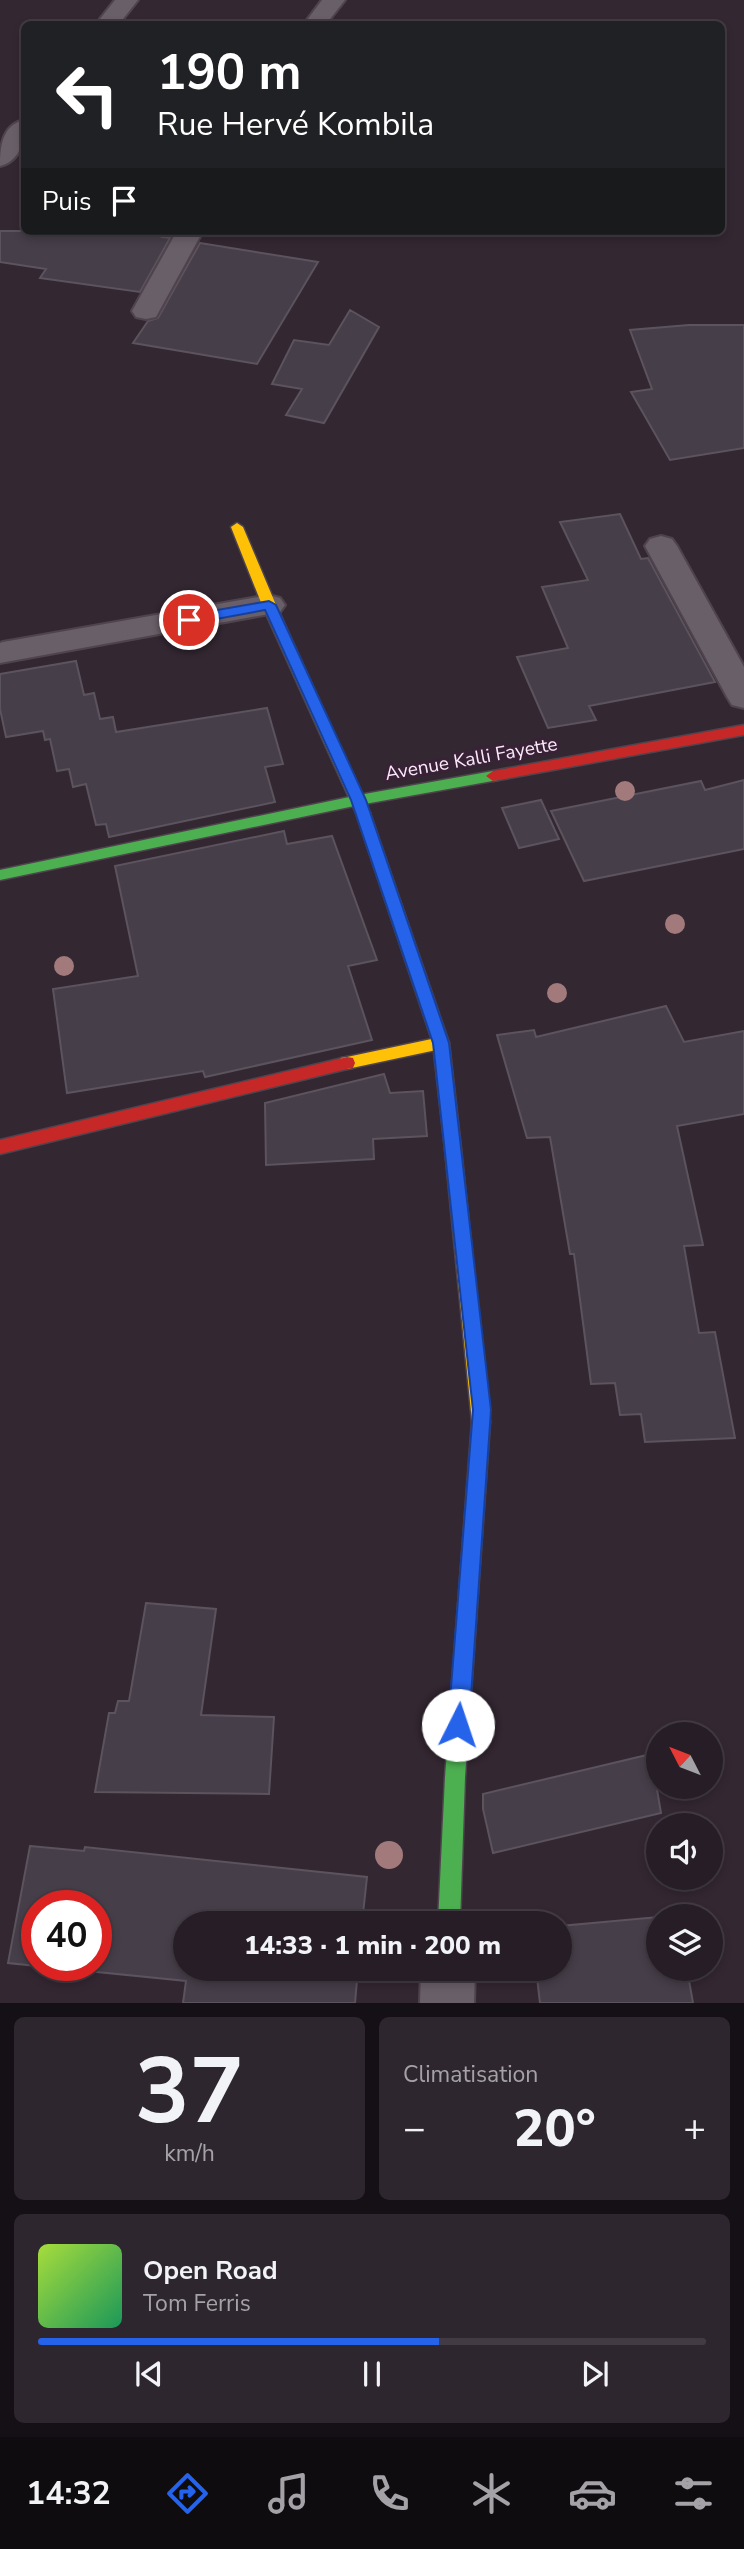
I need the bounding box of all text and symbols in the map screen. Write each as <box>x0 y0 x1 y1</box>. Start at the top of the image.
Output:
text: 190 m <box>157 39 301 106</box>
icon: left <box>42 49 133 140</box>
text: Rue Hervé Kombila <box>157 103 434 146</box>
icon: arrive <box>105 182 143 220</box>
text: Puis <box>42 184 91 219</box>
pin <box>159 590 219 650</box>
icon: arrive <box>170 601 208 639</box>
street label: Avenue Kalli Fayette <box>383 731 560 787</box>
position arrow <box>421 1688 495 1762</box>
north arrow <box>646 1722 723 1799</box>
map controls <box>646 1722 723 1981</box>
button: sound <box>646 1813 723 1890</box>
speed limit sign: 40 <box>21 1890 112 1981</box>
button: layers <box>646 1904 723 1981</box>
text: 14:33 · 1 min · 200 m <box>244 1928 501 1963</box>
text: 37 <box>135 2030 244 2154</box>
text: Climatisation <box>403 2059 538 2090</box>
text: 20° <box>513 2093 596 2164</box>
text: − <box>403 2103 426 2154</box>
text: + <box>683 2103 706 2154</box>
text: km/h <box>164 2138 215 2169</box>
text: Open Road <box>143 2253 278 2288</box>
text: Tom Ferris <box>143 2288 251 2319</box>
icon: previous <box>130 2355 168 2393</box>
icon: pause <box>353 2355 391 2393</box>
icon: next <box>576 2355 614 2393</box>
icon: directions <box>163 2469 212 2518</box>
icon: music <box>264 2469 313 2518</box>
icon: phone <box>365 2469 414 2518</box>
icon: climate <box>467 2469 516 2518</box>
icon: car <box>568 2469 617 2518</box>
icon: filters <box>669 2469 718 2518</box>
text: 14:32 <box>26 2472 111 2515</box>

